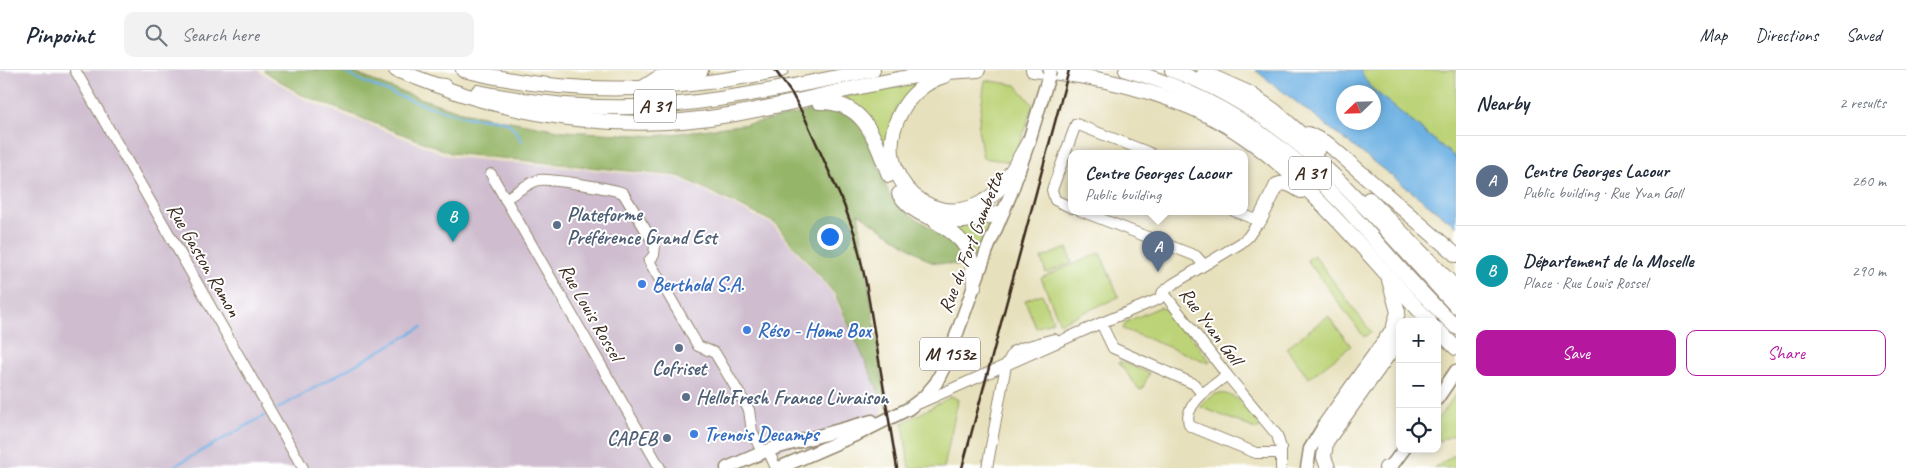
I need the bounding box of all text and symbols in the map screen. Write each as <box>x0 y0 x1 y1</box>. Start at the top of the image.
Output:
search box <box>124 12 474 57</box>
text: Pinpoint <box>25 20 94 50</box>
icon: search <box>142 21 170 49</box>
text: Search here <box>182 23 259 47</box>
text: Map <box>1700 24 1727 46</box>
text: Directions <box>1755 24 1818 46</box>
text: Saved <box>1846 24 1881 46</box>
north arrow <box>1336 85 1381 130</box>
road number: A 31 <box>634 90 676 122</box>
text: Nearby <box>1476 90 1529 116</box>
text: 2 results <box>1839 93 1886 113</box>
popup <box>1068 150 1248 215</box>
road number: A 31 <box>1289 156 1331 190</box>
text: Centre Georges Lacour <box>1523 159 1669 183</box>
text: Centre Georges Lacour <box>1085 161 1231 185</box>
street label: Rue du Fort Gambetta <box>932 166 1010 316</box>
text: A <box>1488 171 1496 191</box>
text: 260 m <box>1852 171 1886 191</box>
text: Public building · Rue Yvan Goll <box>1523 183 1682 203</box>
text: Public building <box>1085 185 1161 205</box>
street label: Rue Gaston Ramon <box>161 199 247 322</box>
pin: B <box>437 201 469 242</box>
place label: Plateforme Préférence Grand Est <box>567 202 719 250</box>
marker: Plateforme Préférence Grand Est <box>551 219 563 231</box>
your location <box>817 224 843 250</box>
pin: A <box>1142 231 1174 272</box>
text: Département de la Moselle <box>1523 249 1694 273</box>
street label: Rue Louis Rossel <box>553 259 631 368</box>
text: B <box>1488 261 1496 281</box>
text: 290 m <box>1852 261 1886 281</box>
place label: Berthold S.A. <box>652 272 745 297</box>
text: Place · Rue Louis Rossel <box>1523 273 1648 293</box>
marker: Berthold S.A. <box>636 278 648 290</box>
street label: Rue Yvan Goll <box>1174 282 1251 373</box>
place label: Réso - Home Box <box>757 318 873 343</box>
map controls <box>1396 318 1441 453</box>
button: + <box>1396 318 1441 363</box>
marker: Réso - Home Box <box>741 324 753 336</box>
button: Save <box>1476 330 1676 376</box>
button: Share <box>1686 330 1886 376</box>
road number: M 153z <box>920 338 980 370</box>
marker: Cofriset <box>673 342 685 354</box>
place label: Cofriset <box>652 356 708 381</box>
button: − <box>1396 363 1441 408</box>
place label: HelloFresh France Livraison <box>696 385 890 410</box>
marker: HelloFresh France Livraison <box>680 391 692 403</box>
button: locate <box>1396 408 1441 453</box>
place label: Trenois Decamps <box>704 422 821 447</box>
place label: CAPEB <box>607 426 660 451</box>
marker: Trenois Decamps <box>688 428 700 440</box>
marker: CAPEB <box>661 432 673 444</box>

